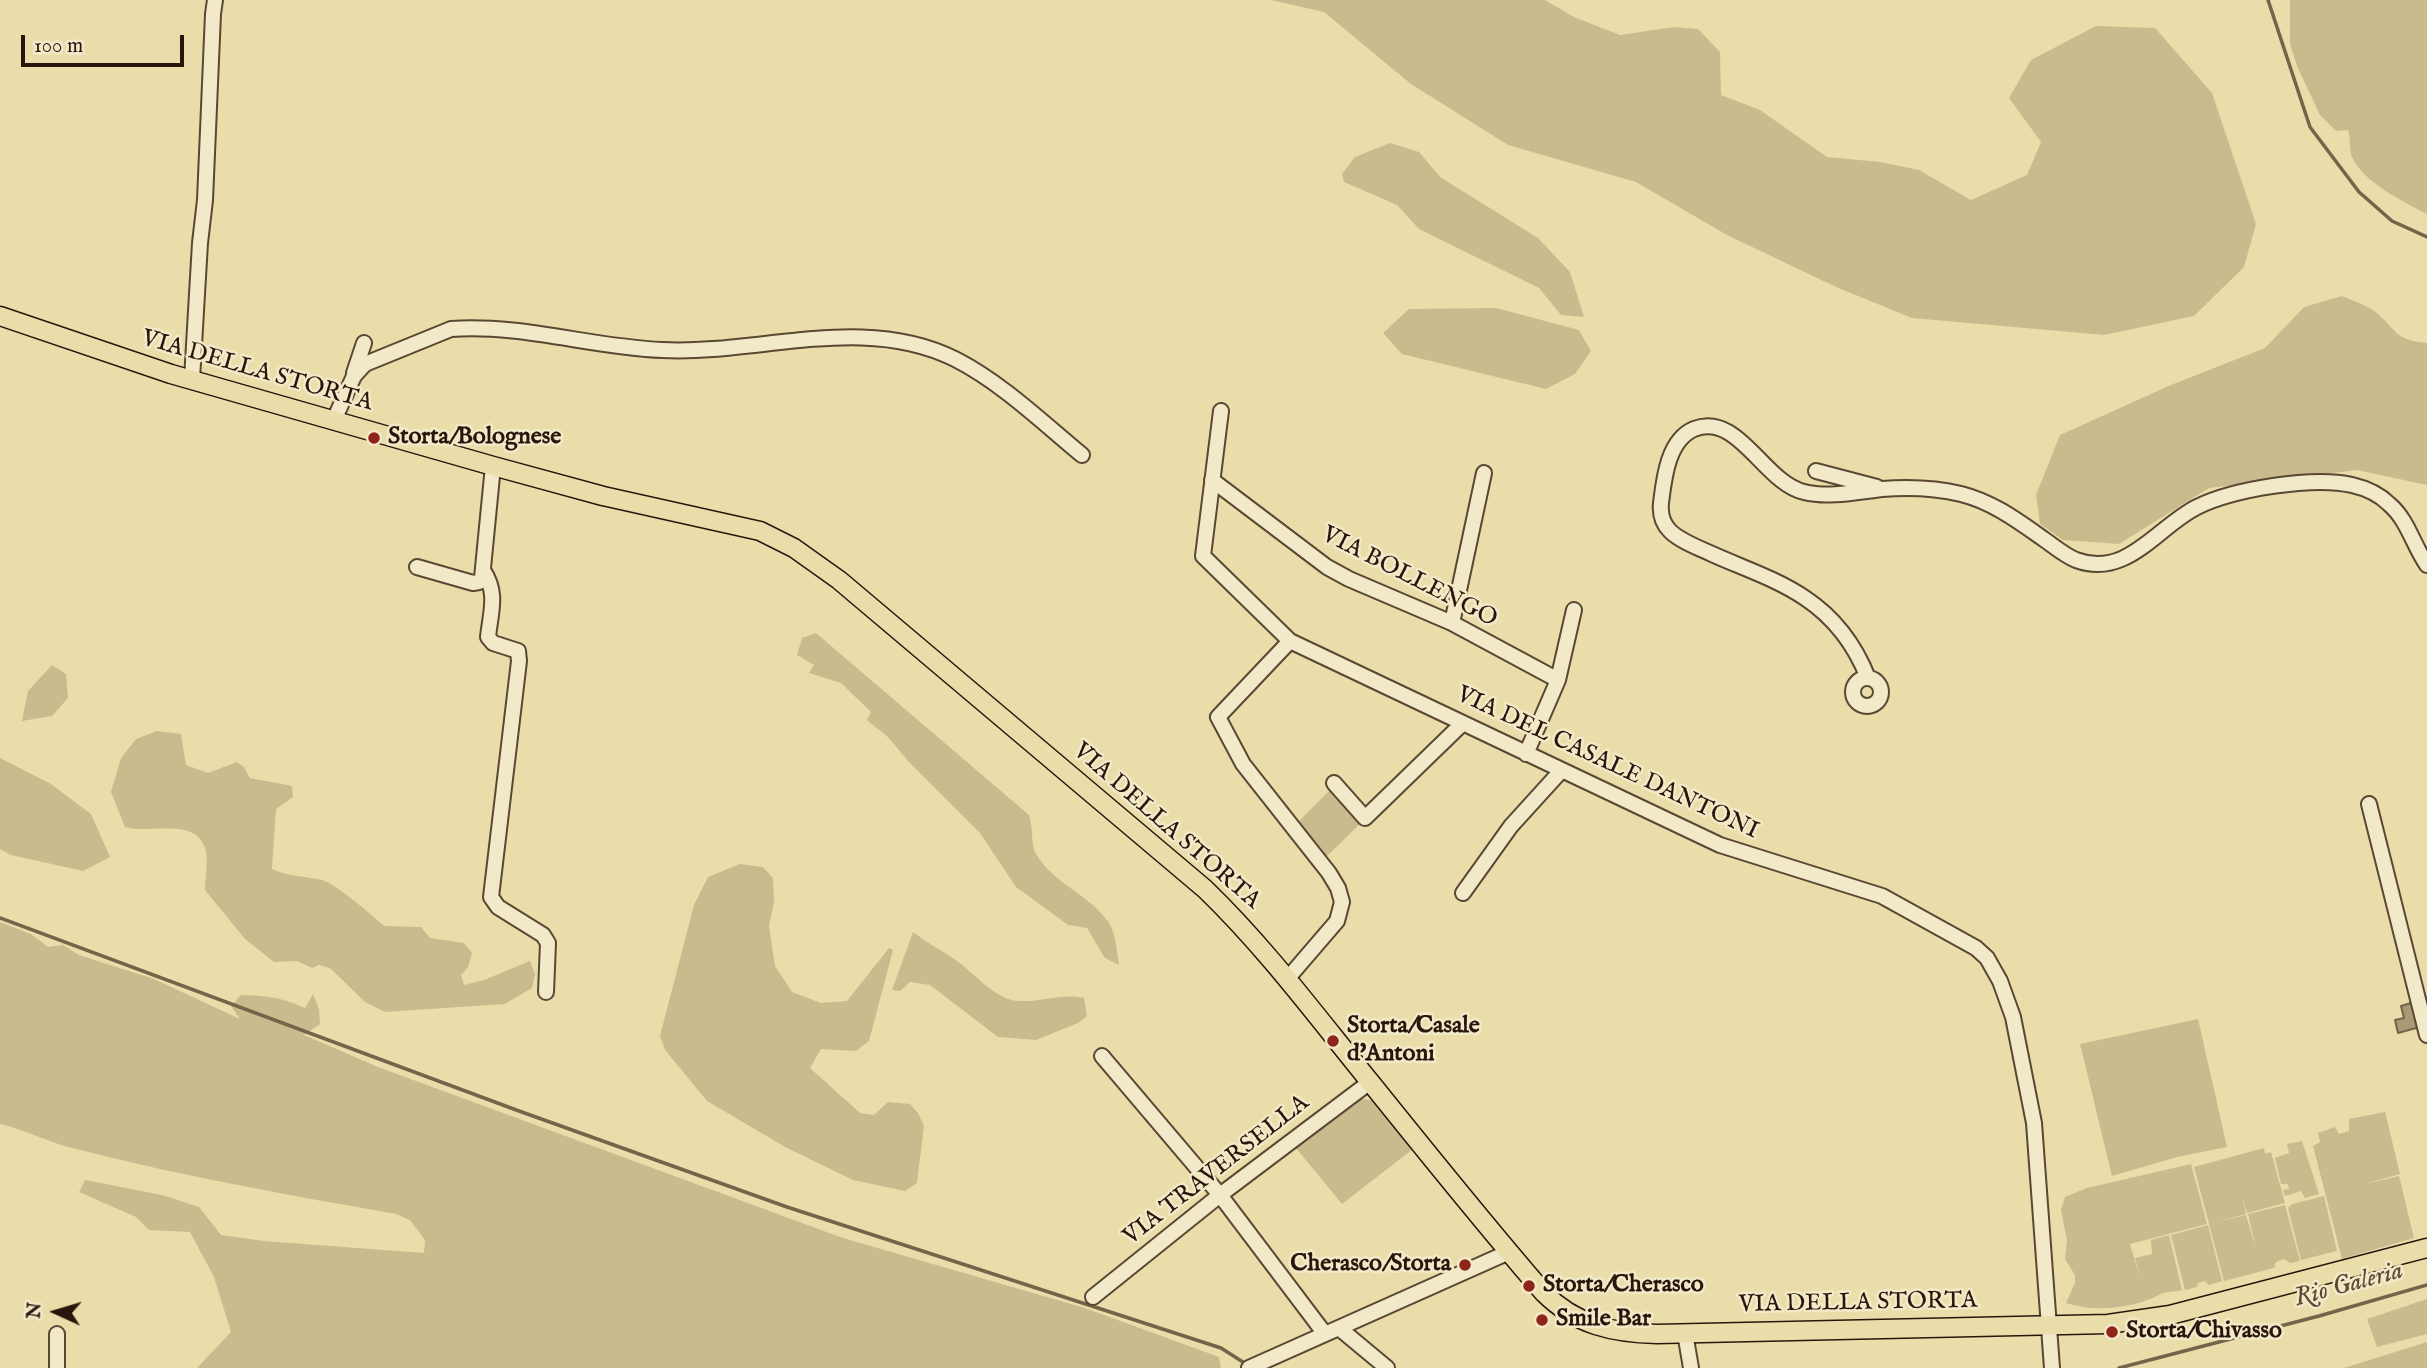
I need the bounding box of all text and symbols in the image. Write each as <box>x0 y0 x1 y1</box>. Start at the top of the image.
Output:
scale bar <box>24 21 187 65</box>
text: 100 m <box>34 33 83 60</box>
street label: VIA DELLA STORTA <box>138 325 376 419</box>
place label: Storta/Bolognese <box>388 424 561 452</box>
marker: Storta/Bolognese <box>366 430 382 446</box>
street label: VIA BOLLENGO <box>1316 521 1502 635</box>
street label: VIA DEL CASALE DANTONI <box>1451 681 1763 847</box>
street label: VIA DELLA STORTA <box>1066 738 1266 916</box>
place label: Storta/Casale d'Antoni <box>1347 1013 1480 1069</box>
marker: Storta/Casale d'Antoni <box>1325 1033 1341 1049</box>
street label: VIA TRAVERSELLA <box>1118 1089 1316 1253</box>
place label: Cherasco/Storta <box>1290 1251 1451 1279</box>
marker: Cherasco/Storta <box>1457 1257 1473 1273</box>
water label: Rio Galeria <box>2291 1257 2407 1315</box>
place label: Storta/Cherasco <box>1543 1272 1704 1300</box>
north arrow <box>21 1277 91 1347</box>
marker: Storta/Cherasco <box>1521 1278 1537 1294</box>
street label: VIA DELLA STORTA <box>1738 1288 1978 1320</box>
text: N <box>23 1301 48 1320</box>
place label: Smile Bar <box>1556 1306 1651 1334</box>
marker: Smile Bar <box>1534 1312 1550 1328</box>
place label: Storta/Chivasso <box>2126 1318 2282 1346</box>
marker: Storta/Chivasso <box>2104 1324 2120 1340</box>

